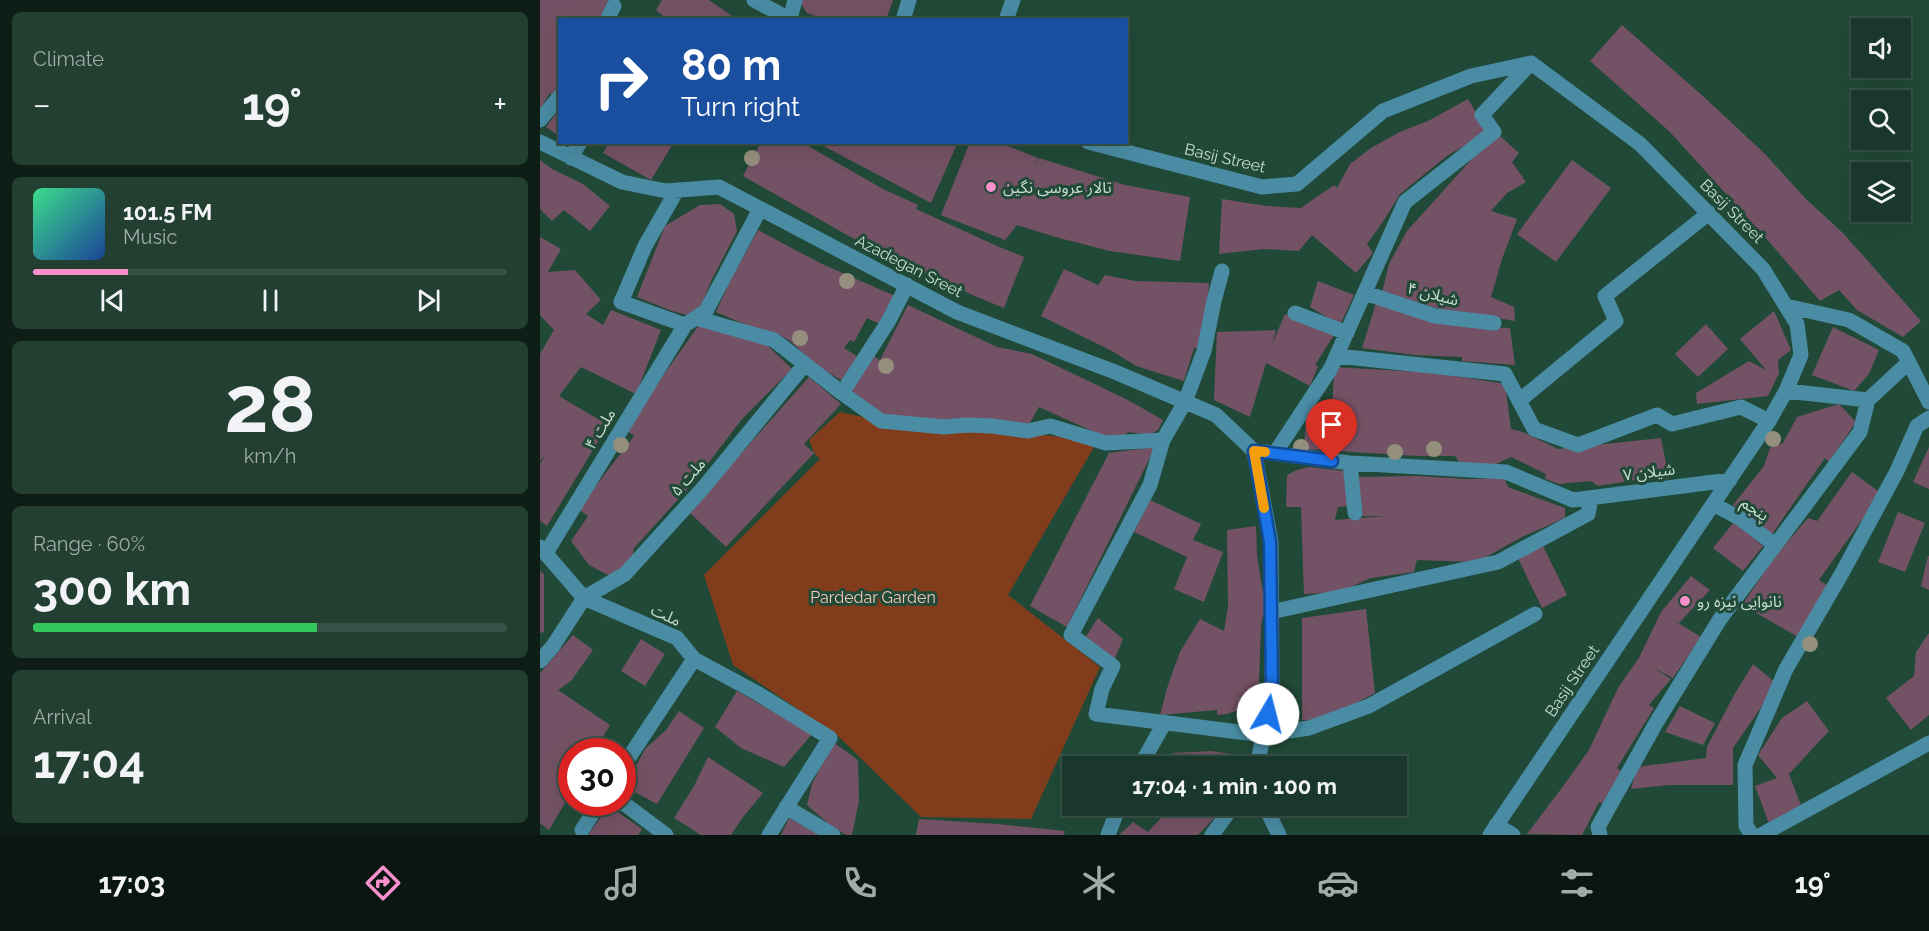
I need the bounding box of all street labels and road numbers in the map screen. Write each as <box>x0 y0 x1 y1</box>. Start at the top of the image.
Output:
street label: Basij Street <box>1183 139 1268 177</box>
street label: Basij Street <box>1696 175 1768 247</box>
street label: Azadegan Sreet <box>852 231 966 302</box>
street label: شیلان ۴ <box>1405 278 1461 310</box>
street label: ملت ۴ <box>581 405 619 453</box>
street label: ملت ۵ <box>666 454 710 500</box>
street label: شیلان ۷ <box>1622 459 1676 485</box>
street label: پنجم <box>1736 493 1773 528</box>
street label: ملت <box>648 600 684 630</box>
street label: Basij Street <box>1541 641 1603 721</box>

